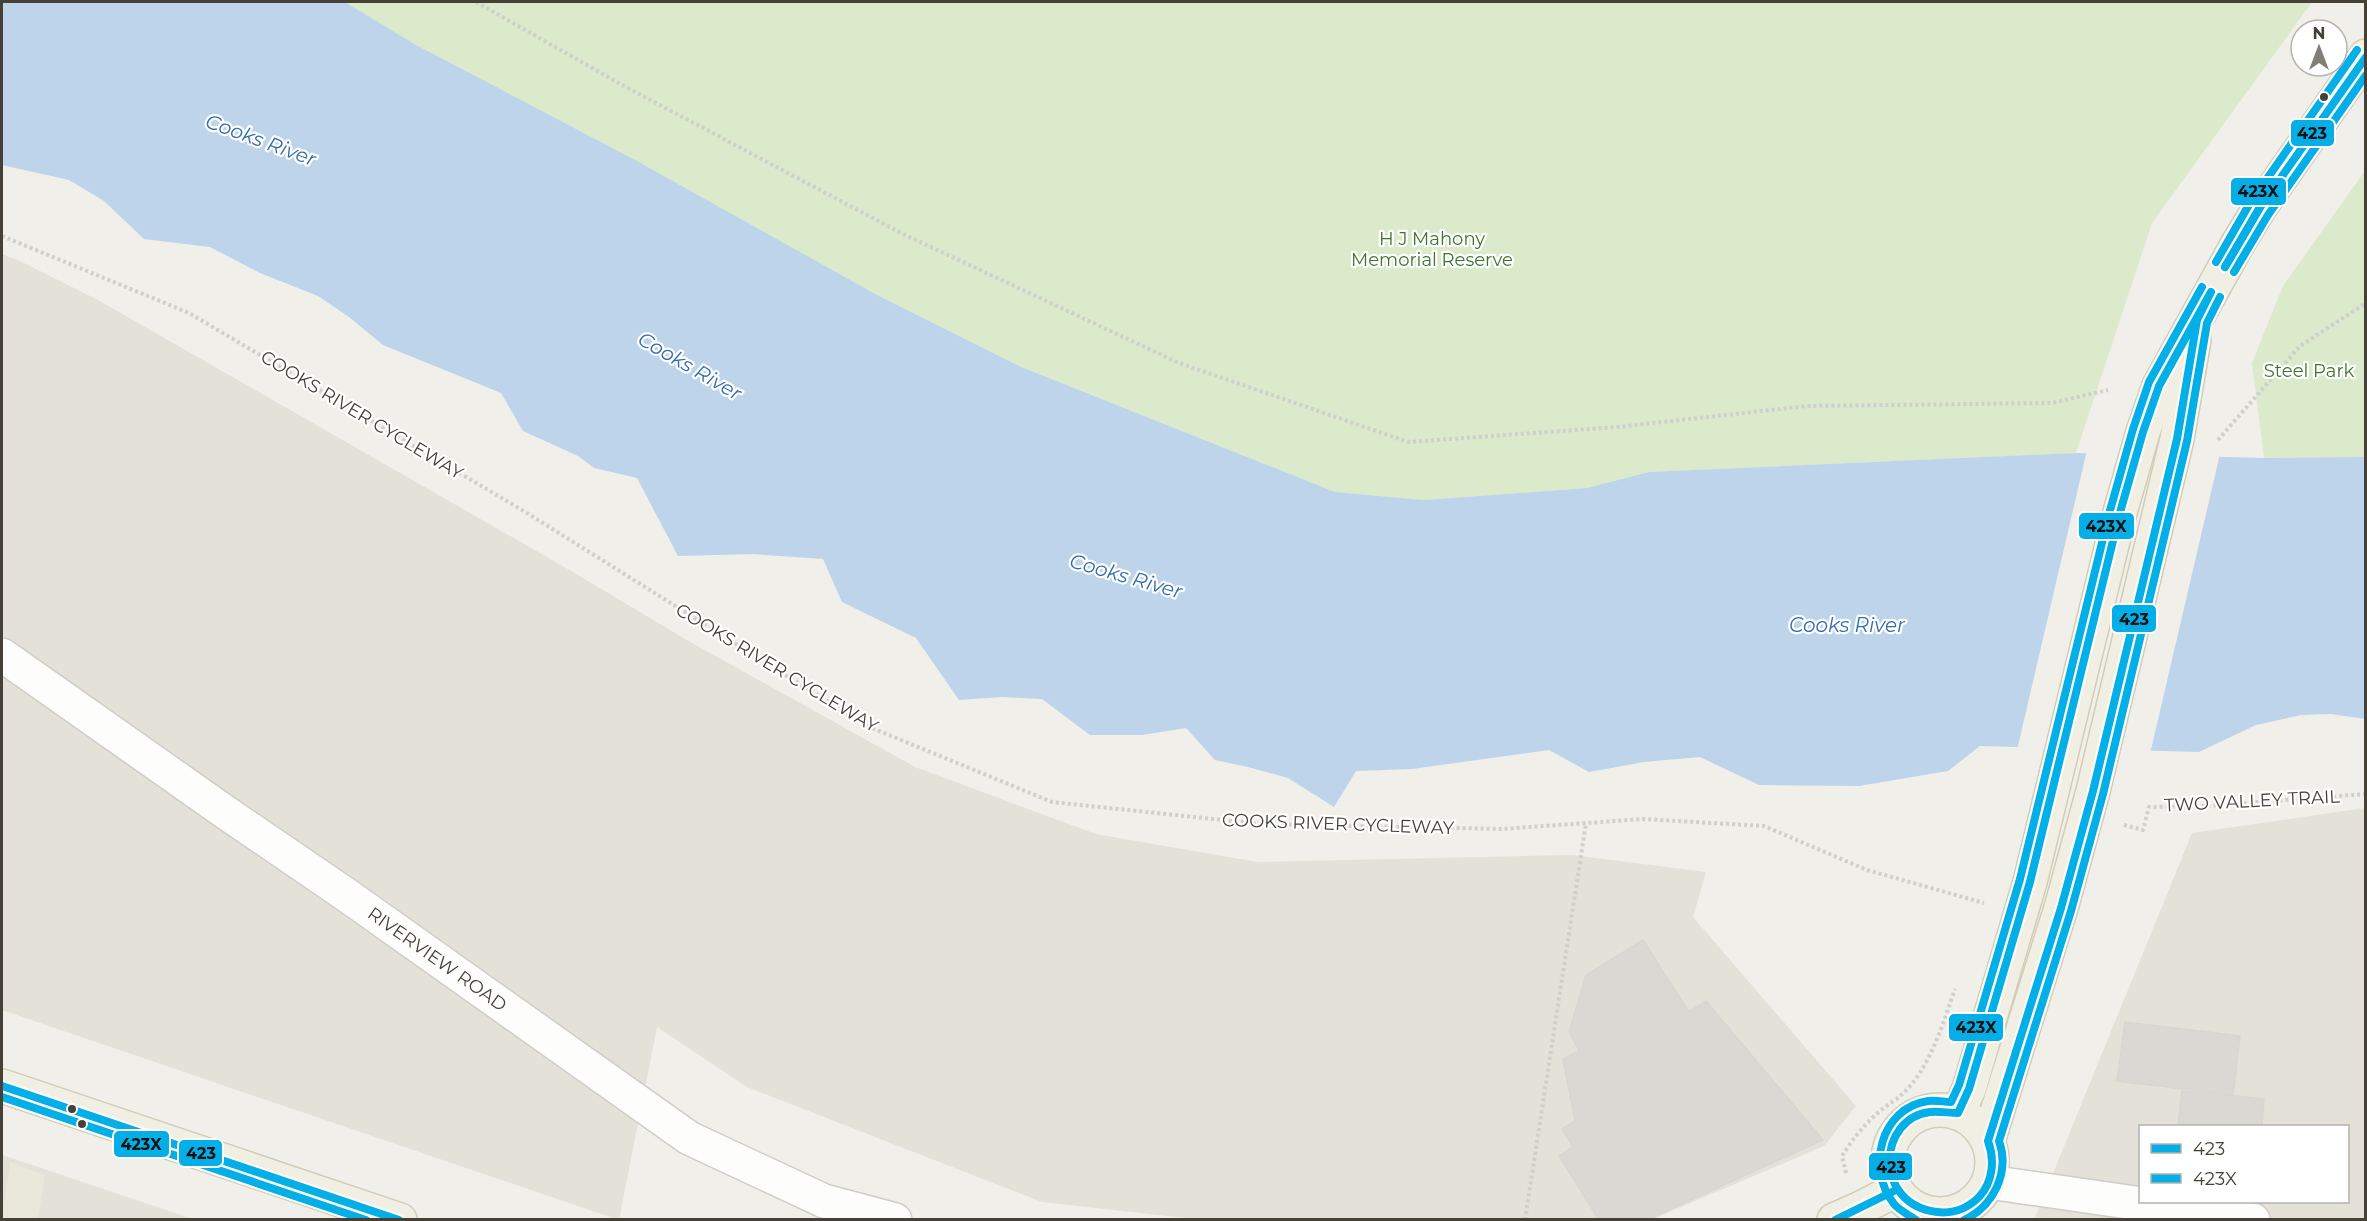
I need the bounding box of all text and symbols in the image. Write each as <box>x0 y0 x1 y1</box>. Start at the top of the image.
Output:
north arrow <box>2289 18 2349 78</box>
text: N <box>2313 24 2325 43</box>
unlabelled marker <box>2318 91 2330 103</box>
water label: Cooks River <box>202 109 321 171</box>
line badge: 423 <box>2290 119 2335 147</box>
text: 423 <box>2297 124 2327 143</box>
line badge: 423X <box>2230 177 2287 206</box>
text: 423X <box>2237 182 2279 201</box>
park label: H J Mahony Memorial Reserve <box>1351 228 1513 271</box>
water label: Cooks River <box>634 327 747 406</box>
street label: COOKS RIVER CYCLEWAY <box>257 346 468 485</box>
park label: Steel Park <box>2264 360 2354 382</box>
line badge: 423X <box>2078 512 2135 540</box>
text: 423X <box>2085 517 2127 536</box>
water label: Cooks River <box>1067 548 1186 604</box>
street label: COOKS RIVER CYCLEWAY <box>672 599 883 738</box>
line badge: 423 <box>2111 604 2157 633</box>
text: 423 <box>2119 610 2149 629</box>
water label: Cooks River <box>1789 613 1906 637</box>
street label: TWO VALLEY TRAIL <box>2164 785 2341 817</box>
street label: COOKS RIVER CYCLEWAY <box>1222 809 1455 839</box>
street label: RIVERVIEW ROAD <box>363 902 511 1016</box>
line badge: 423X <box>1948 1013 2004 1042</box>
text: 423X <box>1955 1018 1997 1037</box>
unlabelled marker <box>66 1103 78 1115</box>
unlabelled marker <box>76 1118 88 1130</box>
legend <box>2139 1125 2349 1203</box>
line badge: 423X <box>113 1130 170 1158</box>
text: 423X <box>120 1135 162 1154</box>
text: 423 <box>2193 1138 2225 1160</box>
line badge: 423 <box>178 1139 223 1167</box>
text: 423 <box>186 1144 216 1163</box>
line badge: 423 <box>1868 1152 1913 1181</box>
text: 423 <box>1876 1158 1906 1177</box>
text: 423X <box>2193 1168 2237 1190</box>

